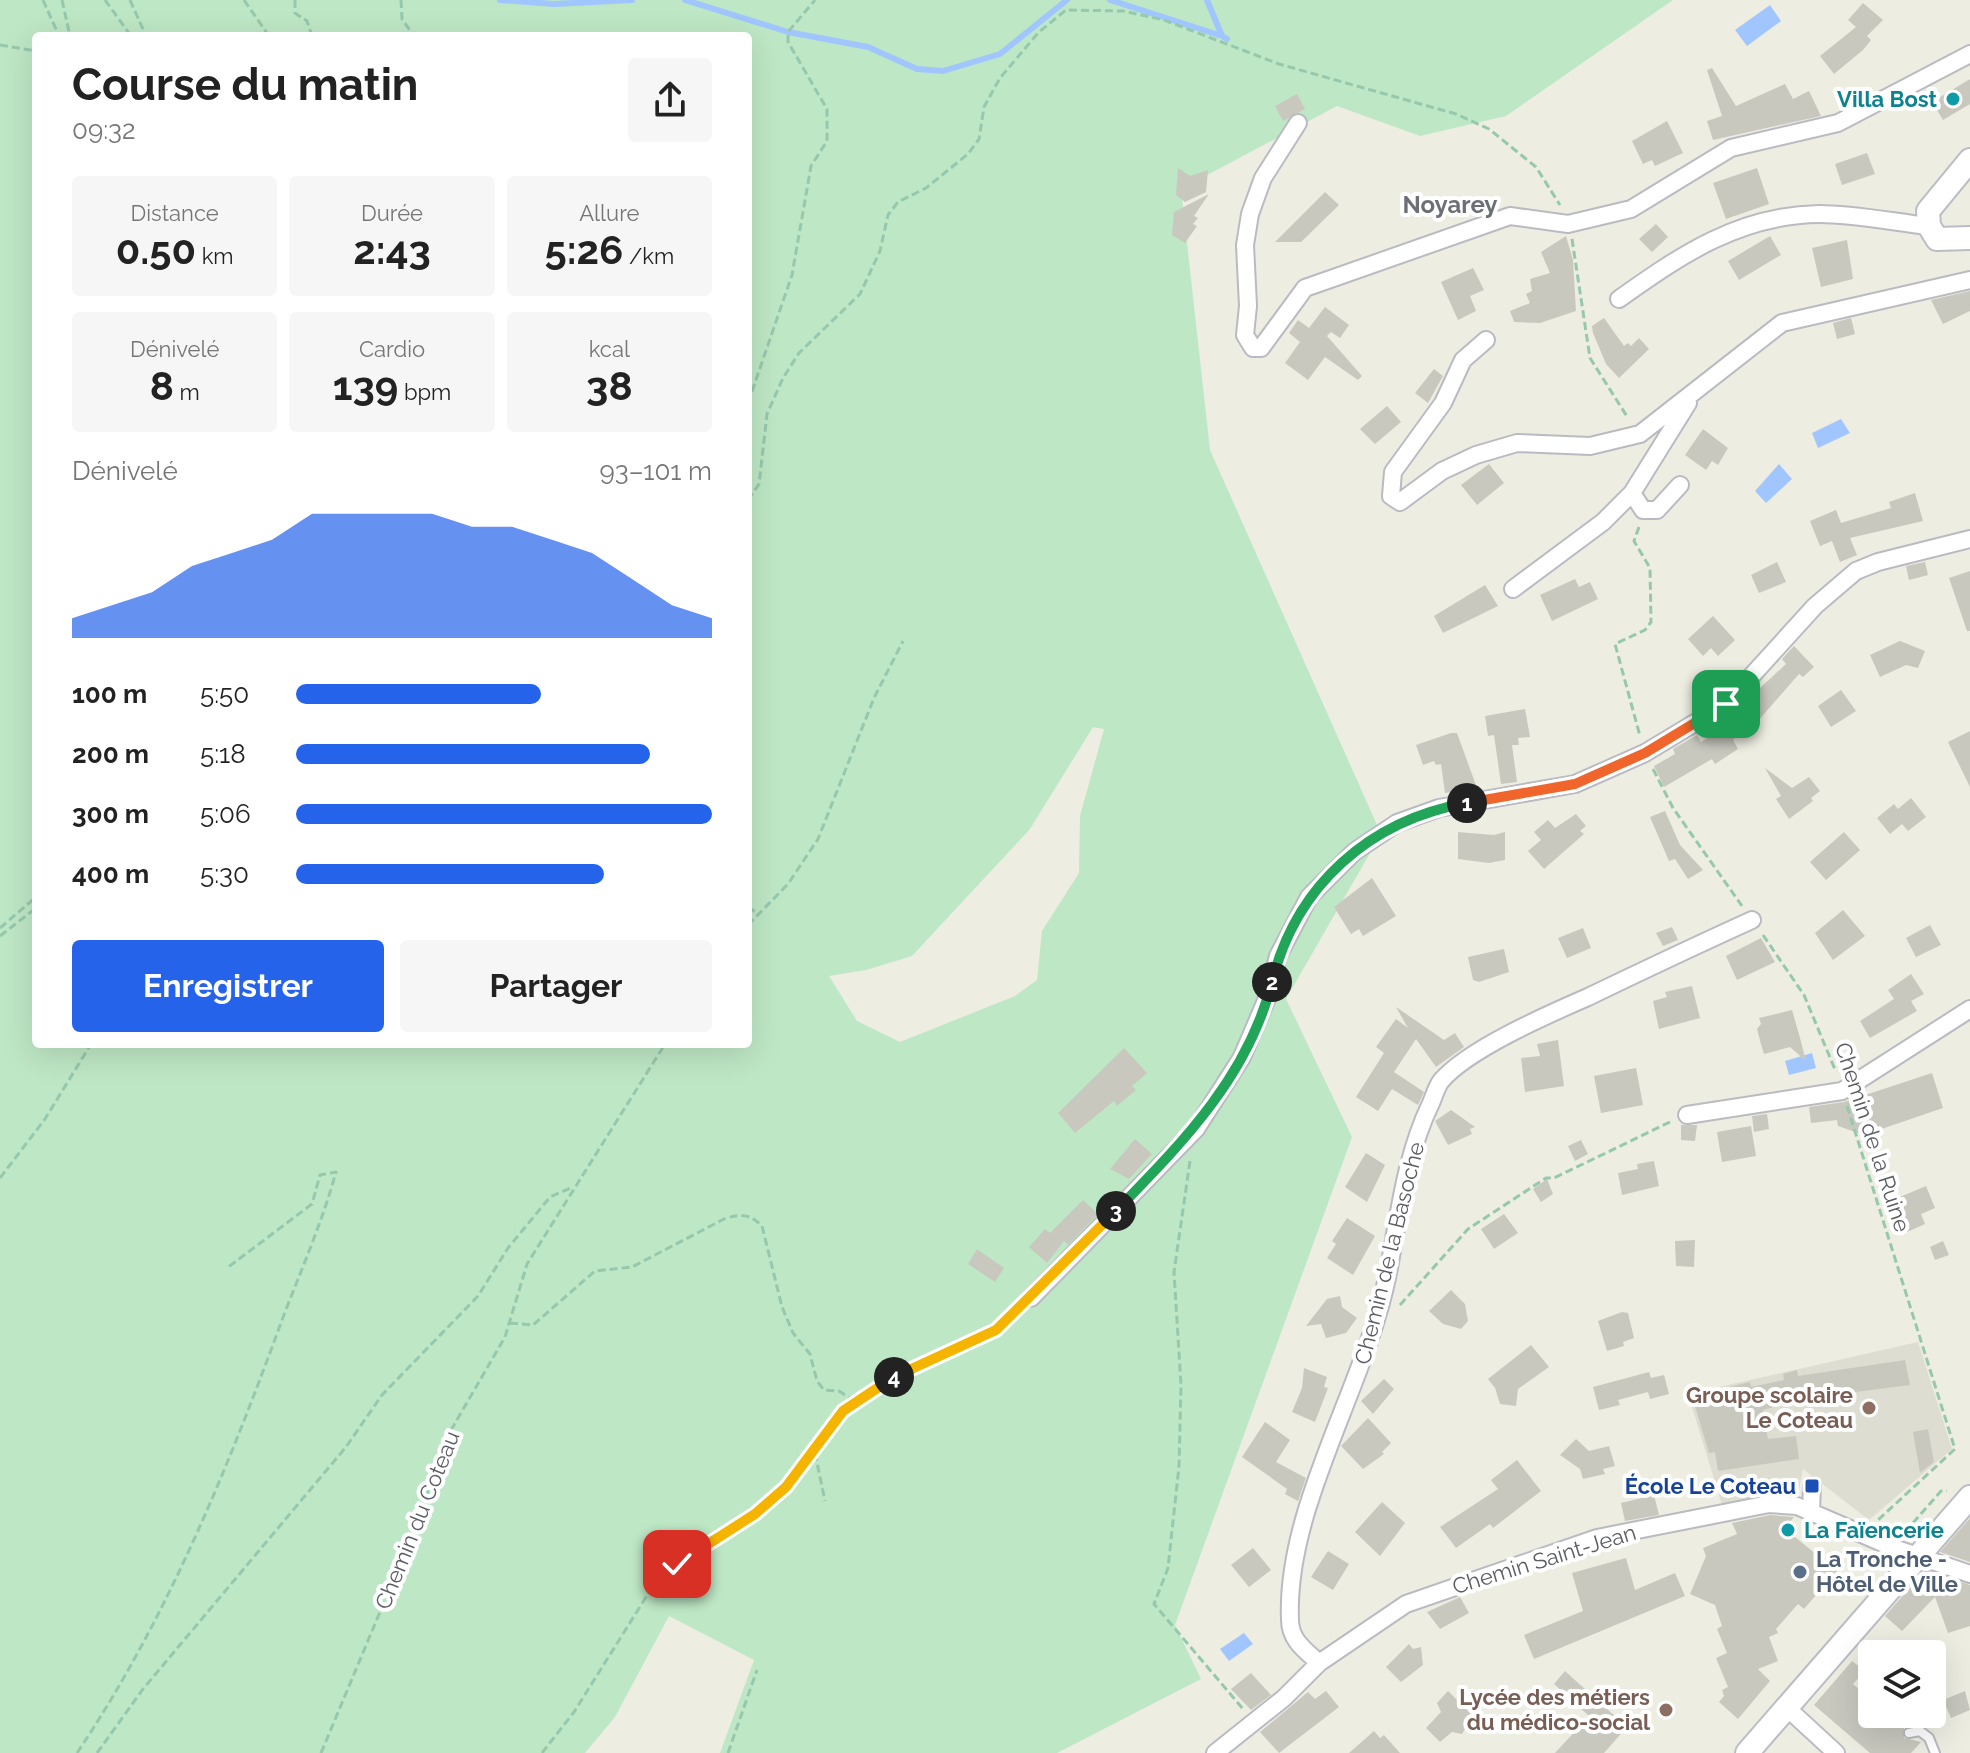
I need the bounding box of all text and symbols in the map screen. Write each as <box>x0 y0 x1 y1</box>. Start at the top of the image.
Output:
button: share <box>628 58 712 142</box>
text: Course du matin <box>72 59 418 110</box>
place label: Villa Bost <box>1837 86 1938 112</box>
marker: Villa Bost <box>1944 90 1962 108</box>
text: 09:32 <box>72 115 135 145</box>
district label: Noyarey <box>1402 190 1498 219</box>
text: Distance <box>131 200 219 226</box>
text: Durée <box>361 200 423 226</box>
text: Allure <box>579 200 639 226</box>
text: 0.50 <box>116 226 196 273</box>
text: 2:43 <box>353 226 431 273</box>
text: 5:26 <box>544 226 623 273</box>
text: km <box>196 243 234 269</box>
text: /km <box>623 243 674 269</box>
text: Dénivelé <box>130 336 219 362</box>
text: Cardio <box>359 336 425 362</box>
text: kcal <box>589 336 630 362</box>
text: 8 <box>150 362 174 409</box>
text: 139 <box>333 362 398 409</box>
text: 38 <box>586 362 633 409</box>
text: m <box>174 379 200 405</box>
text: bpm <box>398 379 451 405</box>
text: Dénivelé <box>72 456 178 486</box>
text: 93–101 m <box>600 456 712 486</box>
pin <box>1692 670 1760 738</box>
text: 100 m <box>72 679 147 709</box>
text: 5:50 <box>200 679 249 709</box>
icon: arrive <box>1704 682 1748 726</box>
text: 200 m <box>72 739 149 769</box>
text: 5:18 <box>200 739 246 769</box>
pin: 1 <box>1447 783 1487 823</box>
text: 1 <box>1462 790 1472 816</box>
text: 300 m <box>72 799 149 829</box>
text: 5:06 <box>200 799 251 829</box>
text: 400 m <box>72 859 149 889</box>
text: 5:30 <box>200 859 249 889</box>
button: Enregistrer <box>72 940 384 1032</box>
button: Partager <box>400 940 712 1032</box>
pin: 2 <box>1252 962 1292 1002</box>
text: 2 <box>1266 969 1278 995</box>
street label: Chemin de la Ruine <box>1830 1039 1916 1235</box>
street label: Chemin de la Basoche <box>1349 1139 1429 1367</box>
pin: 3 <box>1096 1191 1136 1231</box>
text: 3 <box>1110 1198 1122 1224</box>
pin: 4 <box>874 1357 914 1397</box>
text: 4 <box>888 1364 900 1390</box>
place label: Groupe scolaire Le Coteau <box>1686 1382 1853 1433</box>
marker: Groupe scolaire Le Coteau <box>1860 1399 1878 1417</box>
street label: Chemin du Coteau <box>369 1427 465 1613</box>
place label: École Le Coteau <box>1625 1473 1796 1499</box>
marker: École Le Coteau <box>1803 1477 1821 1495</box>
place label: La Faïencerie <box>1804 1517 1944 1543</box>
street label: Chemin Saint-Jean <box>1449 1519 1639 1599</box>
marker: La Faïencerie <box>1779 1521 1797 1539</box>
pin <box>643 1530 711 1598</box>
icon: check <box>655 1542 699 1586</box>
place label: La Tronche - Hôtel de Ville <box>1816 1546 1958 1597</box>
marker: La Tronche - Hôtel de Ville <box>1791 1563 1809 1581</box>
map controls <box>1858 1640 1946 1728</box>
button: layers <box>1858 1640 1946 1728</box>
place label: Lycée des métiers du médico-social <box>1459 1684 1651 1735</box>
marker: Lycée des métiers du médico-social <box>1657 1701 1675 1719</box>

